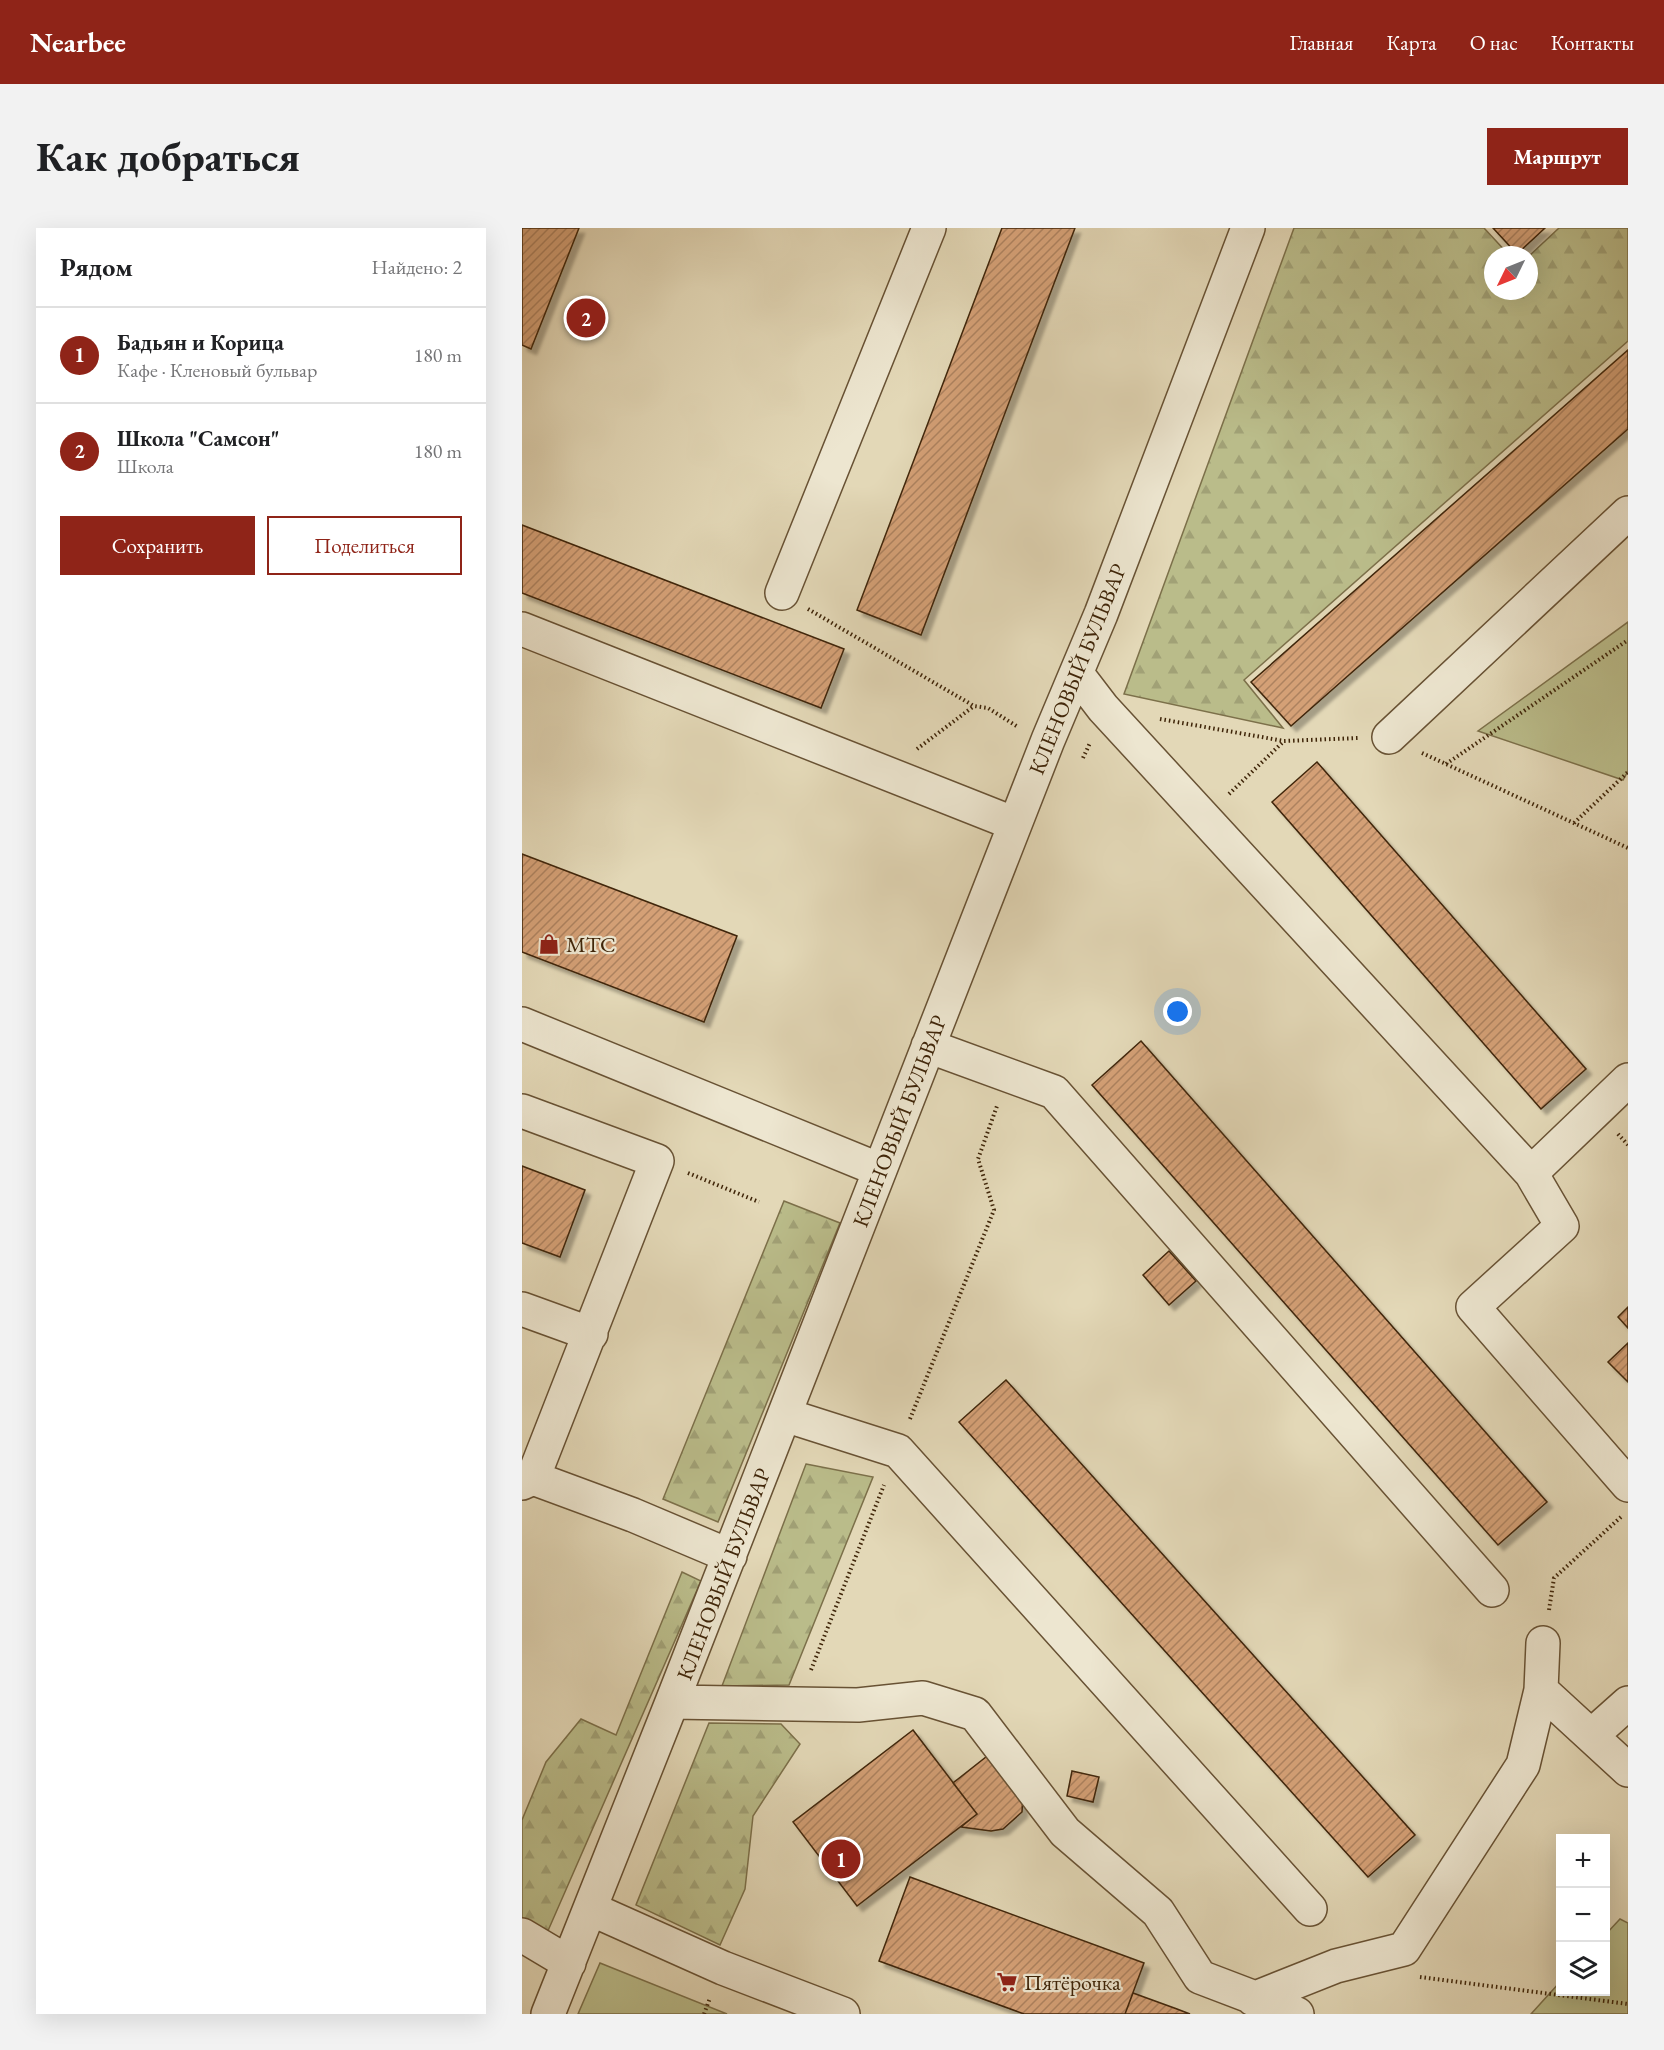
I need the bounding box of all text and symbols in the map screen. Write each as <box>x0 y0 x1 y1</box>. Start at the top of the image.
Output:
text: Nearbee <box>30 24 126 60</box>
text: Главная <box>1289 29 1353 56</box>
text: Карта <box>1386 29 1437 56</box>
text: О нас <box>1470 29 1518 56</box>
text: Контакты <box>1551 29 1634 56</box>
button: Маршрут <box>1487 128 1628 185</box>
text: Как добраться <box>36 129 300 184</box>
north arrow <box>1484 246 1538 300</box>
text: Рядом <box>60 250 133 284</box>
text: Найдено: 2 <box>371 254 462 280</box>
pin: 2 <box>566 296 606 340</box>
text: Бадьян и Корица <box>117 328 284 357</box>
text: 1 <box>74 342 85 368</box>
text: 180 m <box>414 342 462 368</box>
text: Кафе · Кленовый бульвар <box>117 357 317 383</box>
text: Школа "Самсон" <box>117 424 279 453</box>
text: 2 <box>74 438 85 464</box>
text: 180 m <box>414 438 462 464</box>
text: Школа <box>117 453 174 479</box>
button: Сохранить <box>60 516 255 575</box>
button: Поделиться <box>267 516 462 575</box>
street label: КЛЕНОВЫЙ БУЛЬВАР <box>1022 560 1133 779</box>
place label: МТС <box>566 930 616 959</box>
shop icon: МТС <box>537 932 561 956</box>
your location <box>1163 997 1192 1026</box>
street label: КЛЕНОВЫЙ БУЛЬВАР <box>846 1011 953 1231</box>
street label: КЛЕНОВЫЙ БУЛЬВАР <box>670 1464 777 1684</box>
map controls <box>1556 1834 1610 1996</box>
button: + <box>1556 1834 1610 1888</box>
pin: 1 <box>822 1836 860 1882</box>
button: − <box>1556 1888 1610 1942</box>
button: layers <box>1556 1942 1610 1996</box>
place label: Пятёрочка <box>1024 1968 1121 1997</box>
supermarket icon: Пятёрочка <box>995 1970 1019 1994</box>

